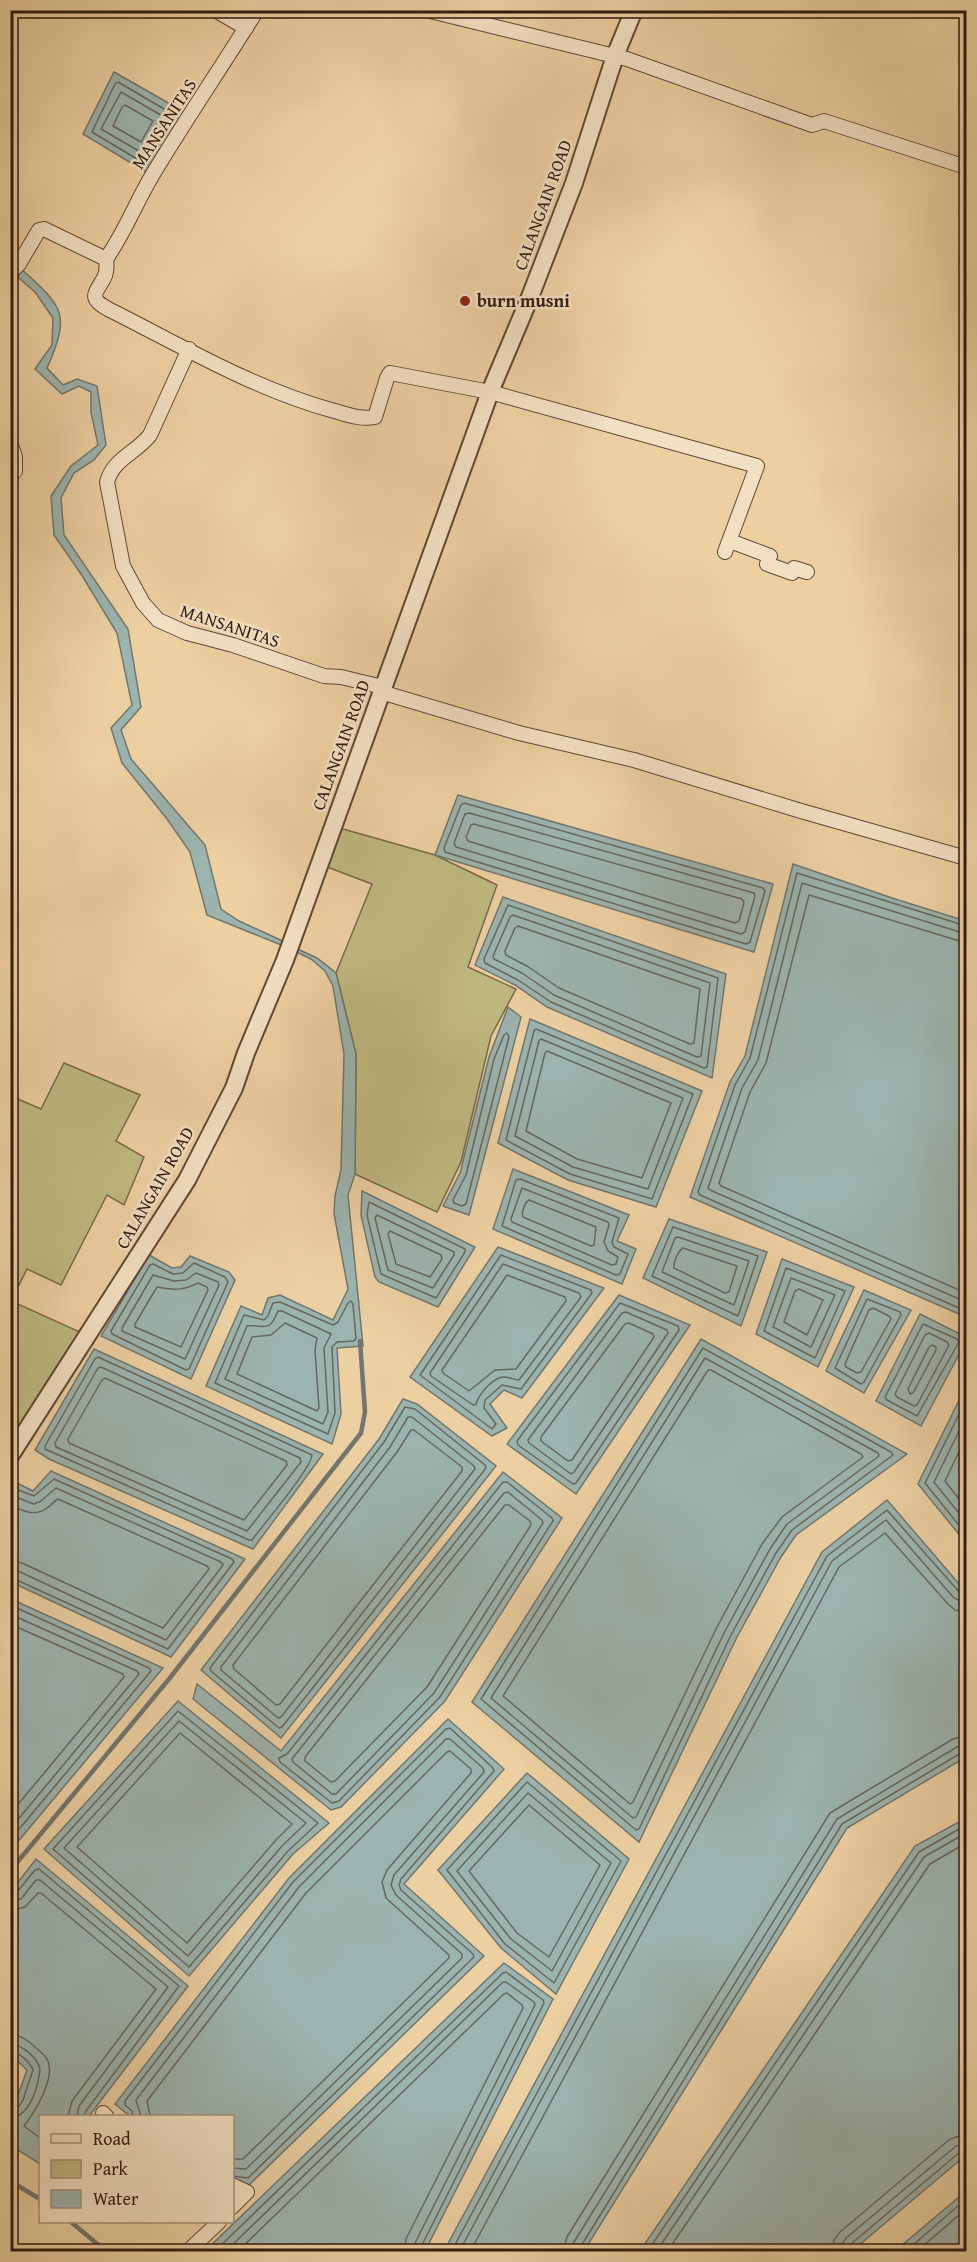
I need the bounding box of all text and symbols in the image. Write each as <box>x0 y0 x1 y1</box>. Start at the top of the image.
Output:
street label: MANSANITAS <box>124 73 203 174</box>
street label: CALANGAIN ROAD <box>506 136 579 274</box>
place label: burn musni <box>477 287 570 314</box>
marker: burn musni <box>458 294 472 308</box>
street label: MANSANITAS <box>177 597 284 654</box>
street label: CALANGAIN ROAD <box>304 676 377 814</box>
street label: CALANGAIN ROAD <box>109 1122 201 1254</box>
legend <box>39 2115 234 2223</box>
text: Road <box>93 2125 131 2152</box>
text: Park <box>93 2155 129 2182</box>
text: Water <box>93 2185 139 2212</box>

